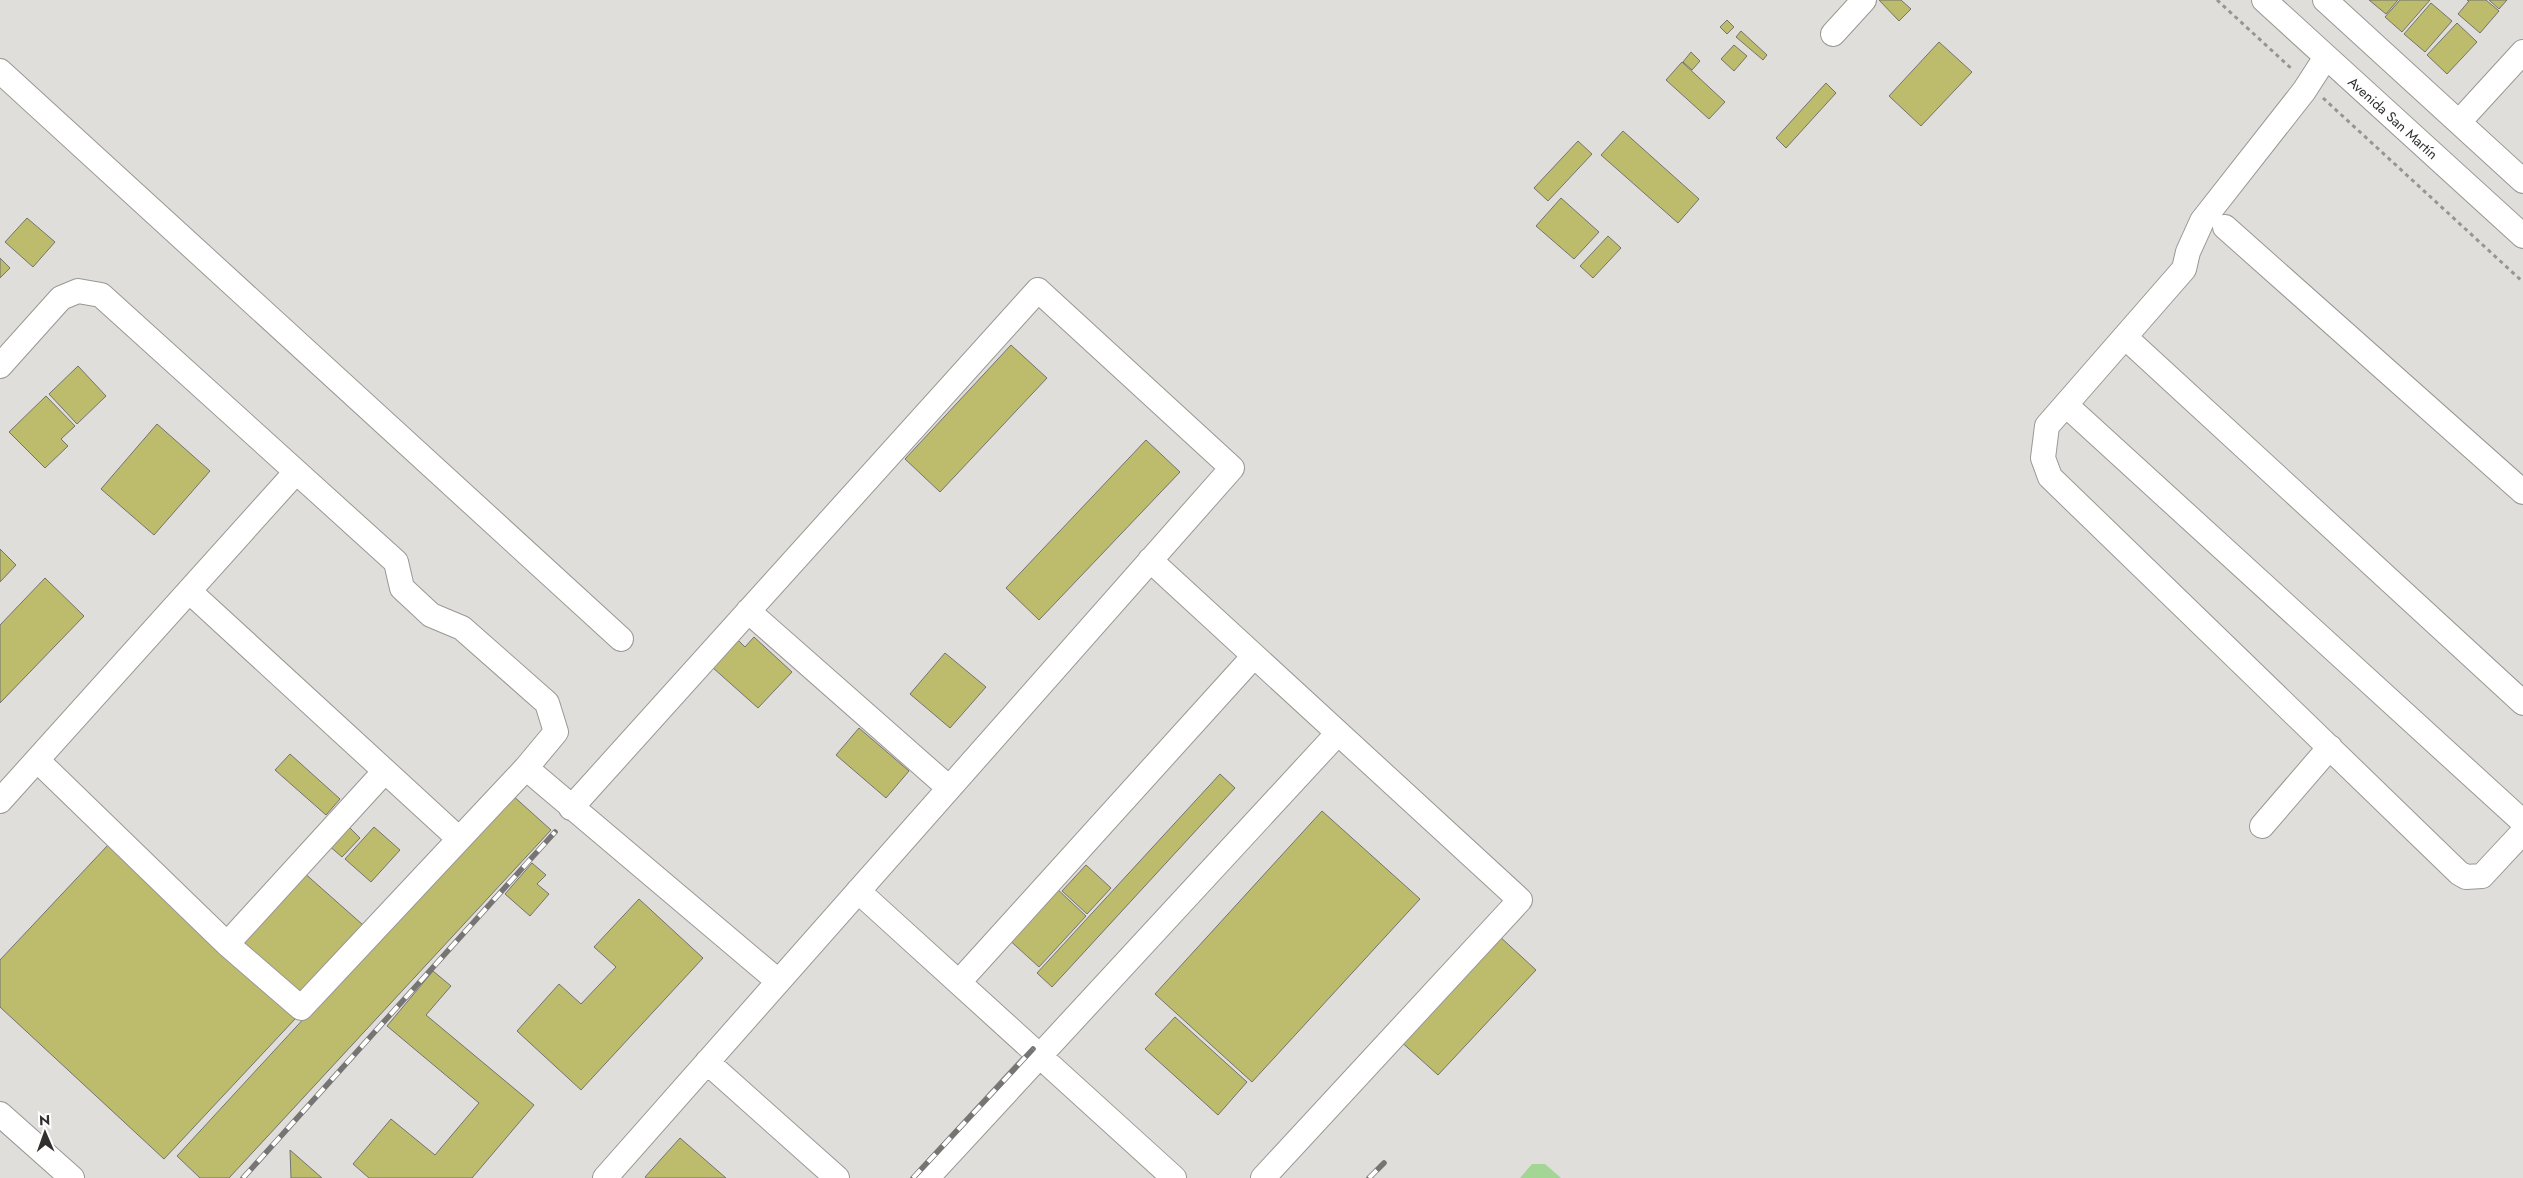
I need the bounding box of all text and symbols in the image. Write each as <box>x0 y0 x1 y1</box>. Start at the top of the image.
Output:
street label: Avenida San Martín <box>2344 72 2442 164</box>
north arrow <box>20 1108 70 1158</box>
text: N <box>39 1110 50 1130</box>

